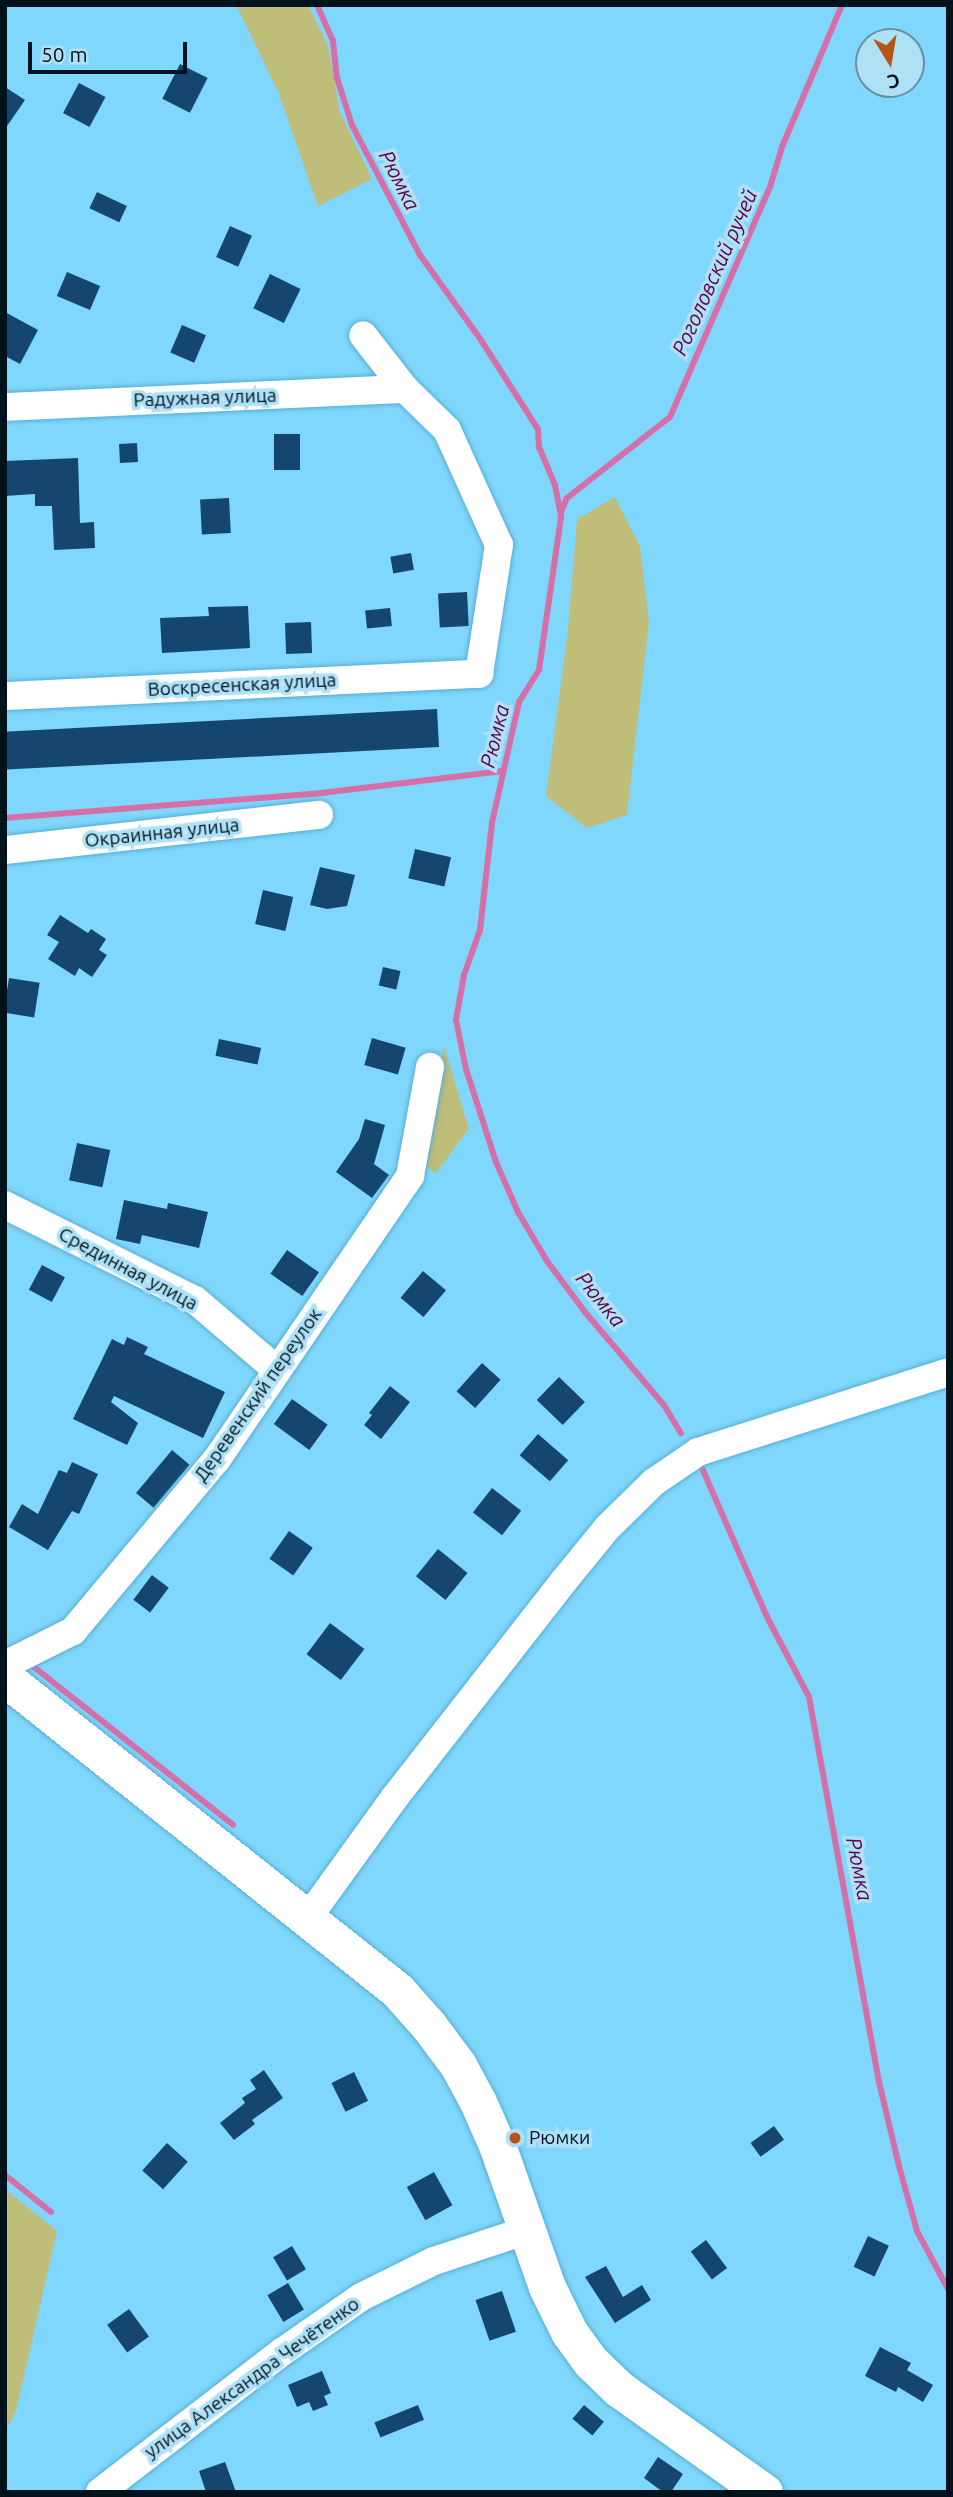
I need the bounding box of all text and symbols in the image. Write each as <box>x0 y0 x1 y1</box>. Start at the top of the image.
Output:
scale bar <box>32 28 191 72</box>
north arrow <box>855 28 925 98</box>
text: 50 m <box>41 42 88 66</box>
text: С <box>886 70 902 94</box>
water label: Рюмка <box>374 146 426 214</box>
water label: Роголовский ручей <box>666 185 762 359</box>
street label: Радужная улица <box>133 384 277 412</box>
street label: Воскресенская улица <box>147 669 337 701</box>
water label: Рюмка <box>474 702 514 770</box>
street label: Окраинная улица <box>84 814 240 852</box>
street label: Срединная улица <box>55 1223 201 1315</box>
water label: Рюмка <box>571 1266 631 1332</box>
street label: Деревенский переулок <box>189 1304 327 1486</box>
water label: Рюмка <box>842 1835 878 1903</box>
place label: Рюмки <box>529 2127 590 2149</box>
marker: Рюмки <box>507 2130 523 2146</box>
street label: улица Александра Чечётенко <box>140 2293 364 2463</box>

